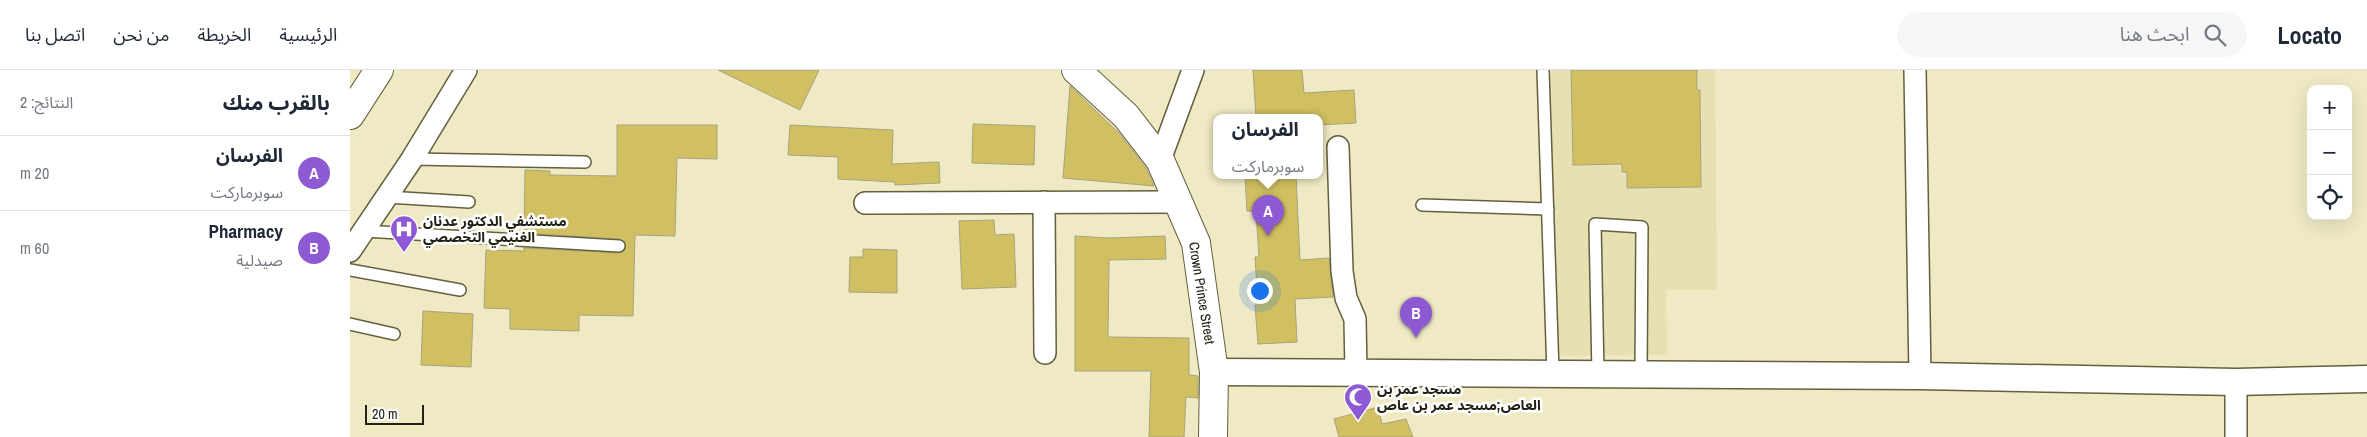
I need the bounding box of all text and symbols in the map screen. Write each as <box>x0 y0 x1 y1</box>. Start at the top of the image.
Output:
search box <box>1897 12 2247 57</box>
text: Locato <box>2277 19 2342 51</box>
text: ابحث هنا <box>2120 21 2189 47</box>
icon: search <box>2201 21 2229 49</box>
text: اتصل بنا <box>25 22 85 47</box>
text: من نحن <box>113 22 169 47</box>
text: الخريطة <box>197 22 251 47</box>
text: الرئيسية <box>279 22 337 47</box>
map controls <box>2307 85 2352 220</box>
button: + <box>2307 85 2352 130</box>
text: بالقرب منك <box>223 88 330 117</box>
text: النتائج: 2 <box>20 91 73 113</box>
popup <box>1213 114 1323 179</box>
text: الفرسان <box>1232 116 1299 142</box>
button: − <box>2307 130 2352 175</box>
text: الفرسان <box>216 142 283 168</box>
text: سوبرماركت <box>1232 155 1304 177</box>
text: 20 m <box>20 162 49 184</box>
text: A <box>309 162 319 184</box>
button: locate <box>2307 175 2352 220</box>
text: سوبرماركت <box>211 181 283 203</box>
pin: A <box>1252 195 1284 236</box>
place label: مستشفي الدكتور عدنان الغنيمي التخصصي <box>423 212 567 248</box>
hospital icon: مستشفي الدكتور عدنان الغنيمي التخصصي <box>389 214 419 253</box>
text: Pharmacy <box>209 218 283 244</box>
text: 60 m <box>20 237 49 259</box>
text: B <box>309 237 319 259</box>
street label: Crown Prince Street <box>1185 241 1219 345</box>
text: صيدلية <box>236 249 283 271</box>
your location <box>1247 278 1273 304</box>
pin: B <box>1400 297 1432 338</box>
place label: مسجد عمر بن العاص;مسجد عمر بن عاص <box>1377 380 1541 414</box>
mosque icon: مسجد عمر بن العاص;مسجد عمر بن عاص <box>1343 382 1373 421</box>
scale bar <box>365 402 424 425</box>
text: 20 m <box>372 405 398 423</box>

